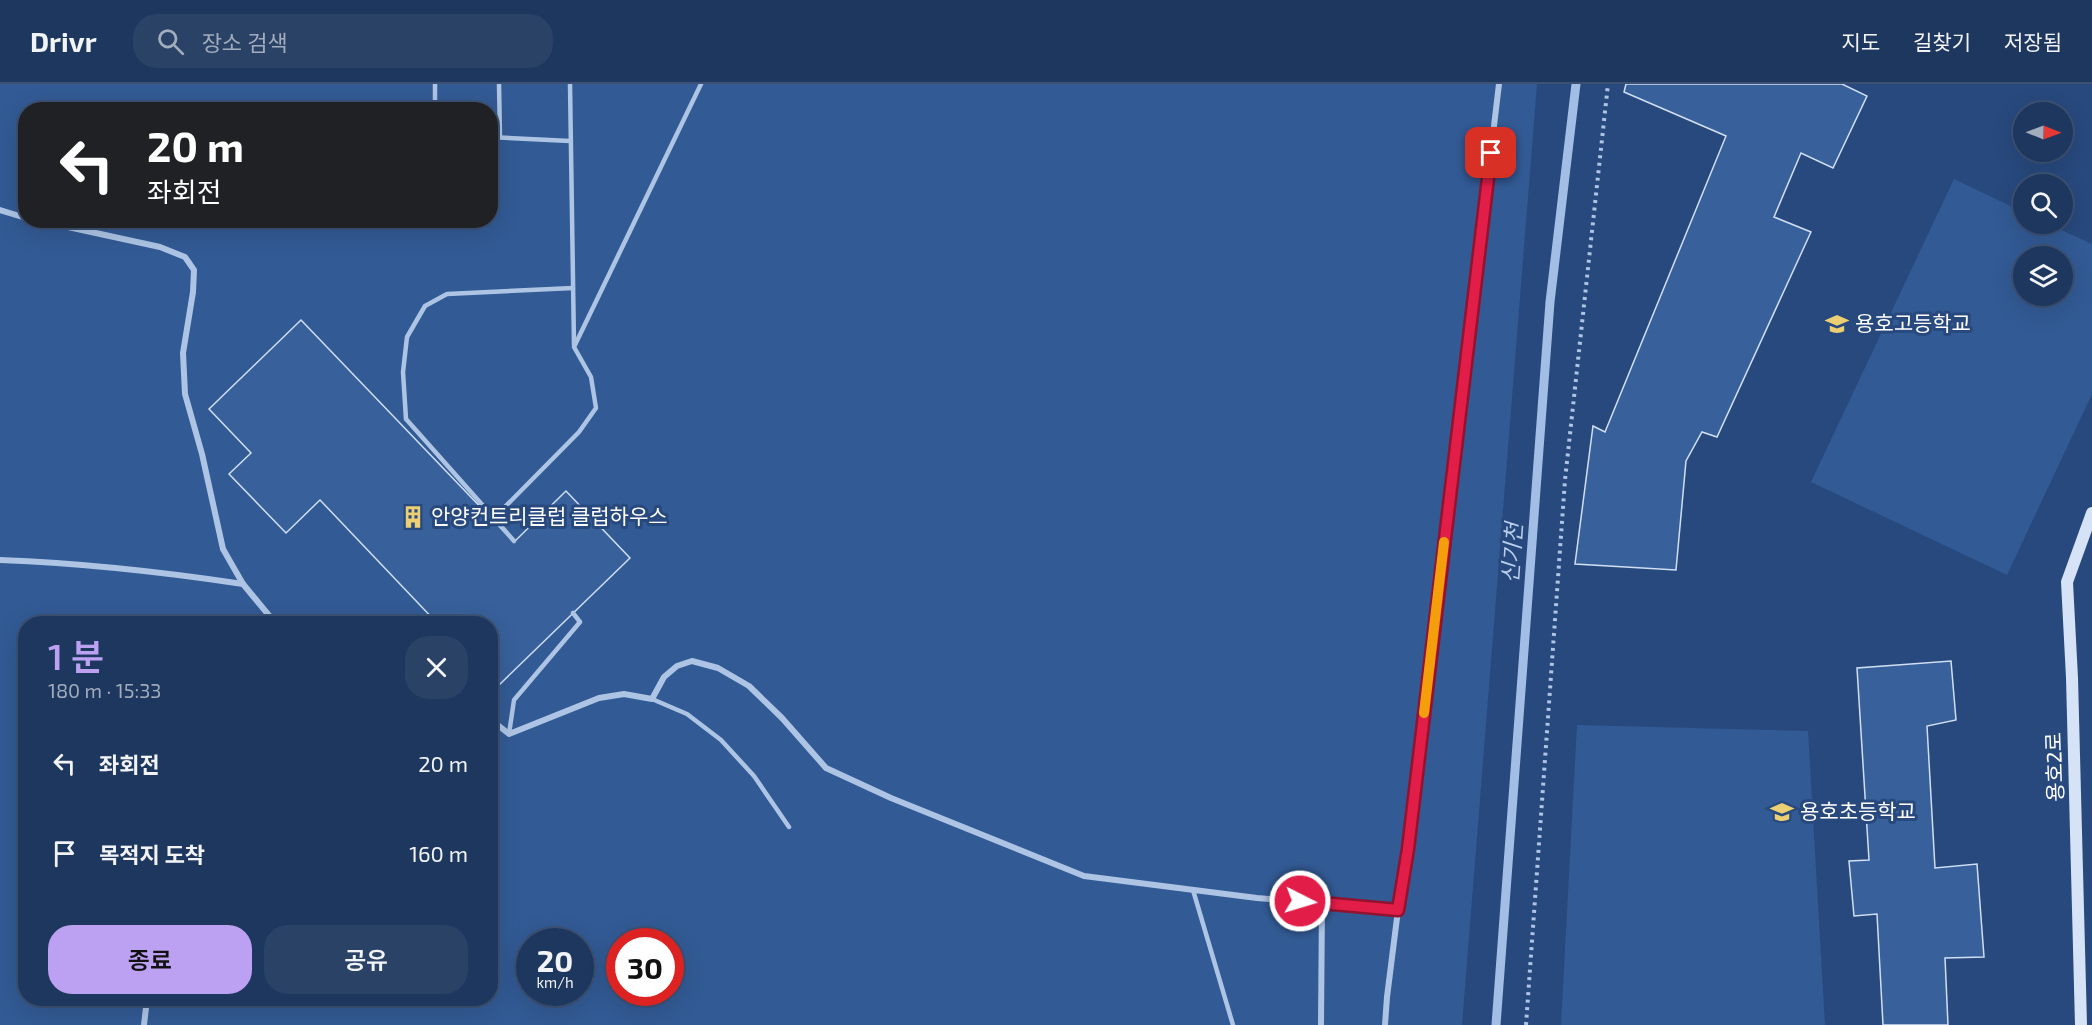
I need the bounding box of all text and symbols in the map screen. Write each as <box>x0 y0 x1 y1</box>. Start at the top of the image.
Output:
search box <box>133 14 553 68</box>
text: Drivr <box>30 24 97 58</box>
icon: search <box>154 25 187 58</box>
text: 장소 검색 <box>202 29 288 55</box>
text: 지도 <box>1841 29 1880 54</box>
text: 길찾기 <box>1913 29 1971 54</box>
text: 저장됨 <box>2004 29 2062 54</box>
north arrow <box>2013 102 2073 162</box>
map controls <box>2013 102 2073 306</box>
text: 20 m <box>147 120 244 170</box>
icon: left <box>48 126 126 204</box>
pin <box>1465 127 1516 178</box>
icon: arrive <box>1474 136 1507 169</box>
button: search <box>2013 174 2073 234</box>
text: 좌회전 <box>147 175 222 207</box>
button: layers <box>2013 246 2073 306</box>
place label: 용호고등학교 <box>1855 310 1971 335</box>
school or university icon: 용호고등학교 <box>1824 311 1850 337</box>
place label: 안양컨트리클럽 클럽하우스 <box>431 503 668 528</box>
building icon: 안양컨트리클럽 클럽하우스 <box>400 504 426 530</box>
water label: 신기천 <box>1496 519 1526 584</box>
text: 1 분 <box>48 634 104 677</box>
button: close <box>405 636 468 699</box>
text: 180 m · 15:33 <box>48 678 161 702</box>
street label: 용호2로 <box>2040 732 2067 802</box>
icon: left <box>48 747 81 780</box>
text: 20 m <box>418 750 468 776</box>
text: 좌회전 <box>99 751 160 777</box>
place label: 용호초등학교 <box>1800 798 1916 823</box>
school or university icon: 용호초등학교 <box>1769 799 1795 825</box>
icon: arrive <box>48 837 81 870</box>
text: 160 m <box>409 840 468 866</box>
text: 목적지 도착 <box>99 841 205 867</box>
position arrow <box>1268 869 1332 933</box>
button: 종료 <box>48 925 252 994</box>
button: 공유 <box>264 925 468 994</box>
speed limit sign: 30 <box>606 928 684 1006</box>
text: 20 <box>537 942 573 978</box>
text: km/h <box>536 973 574 991</box>

